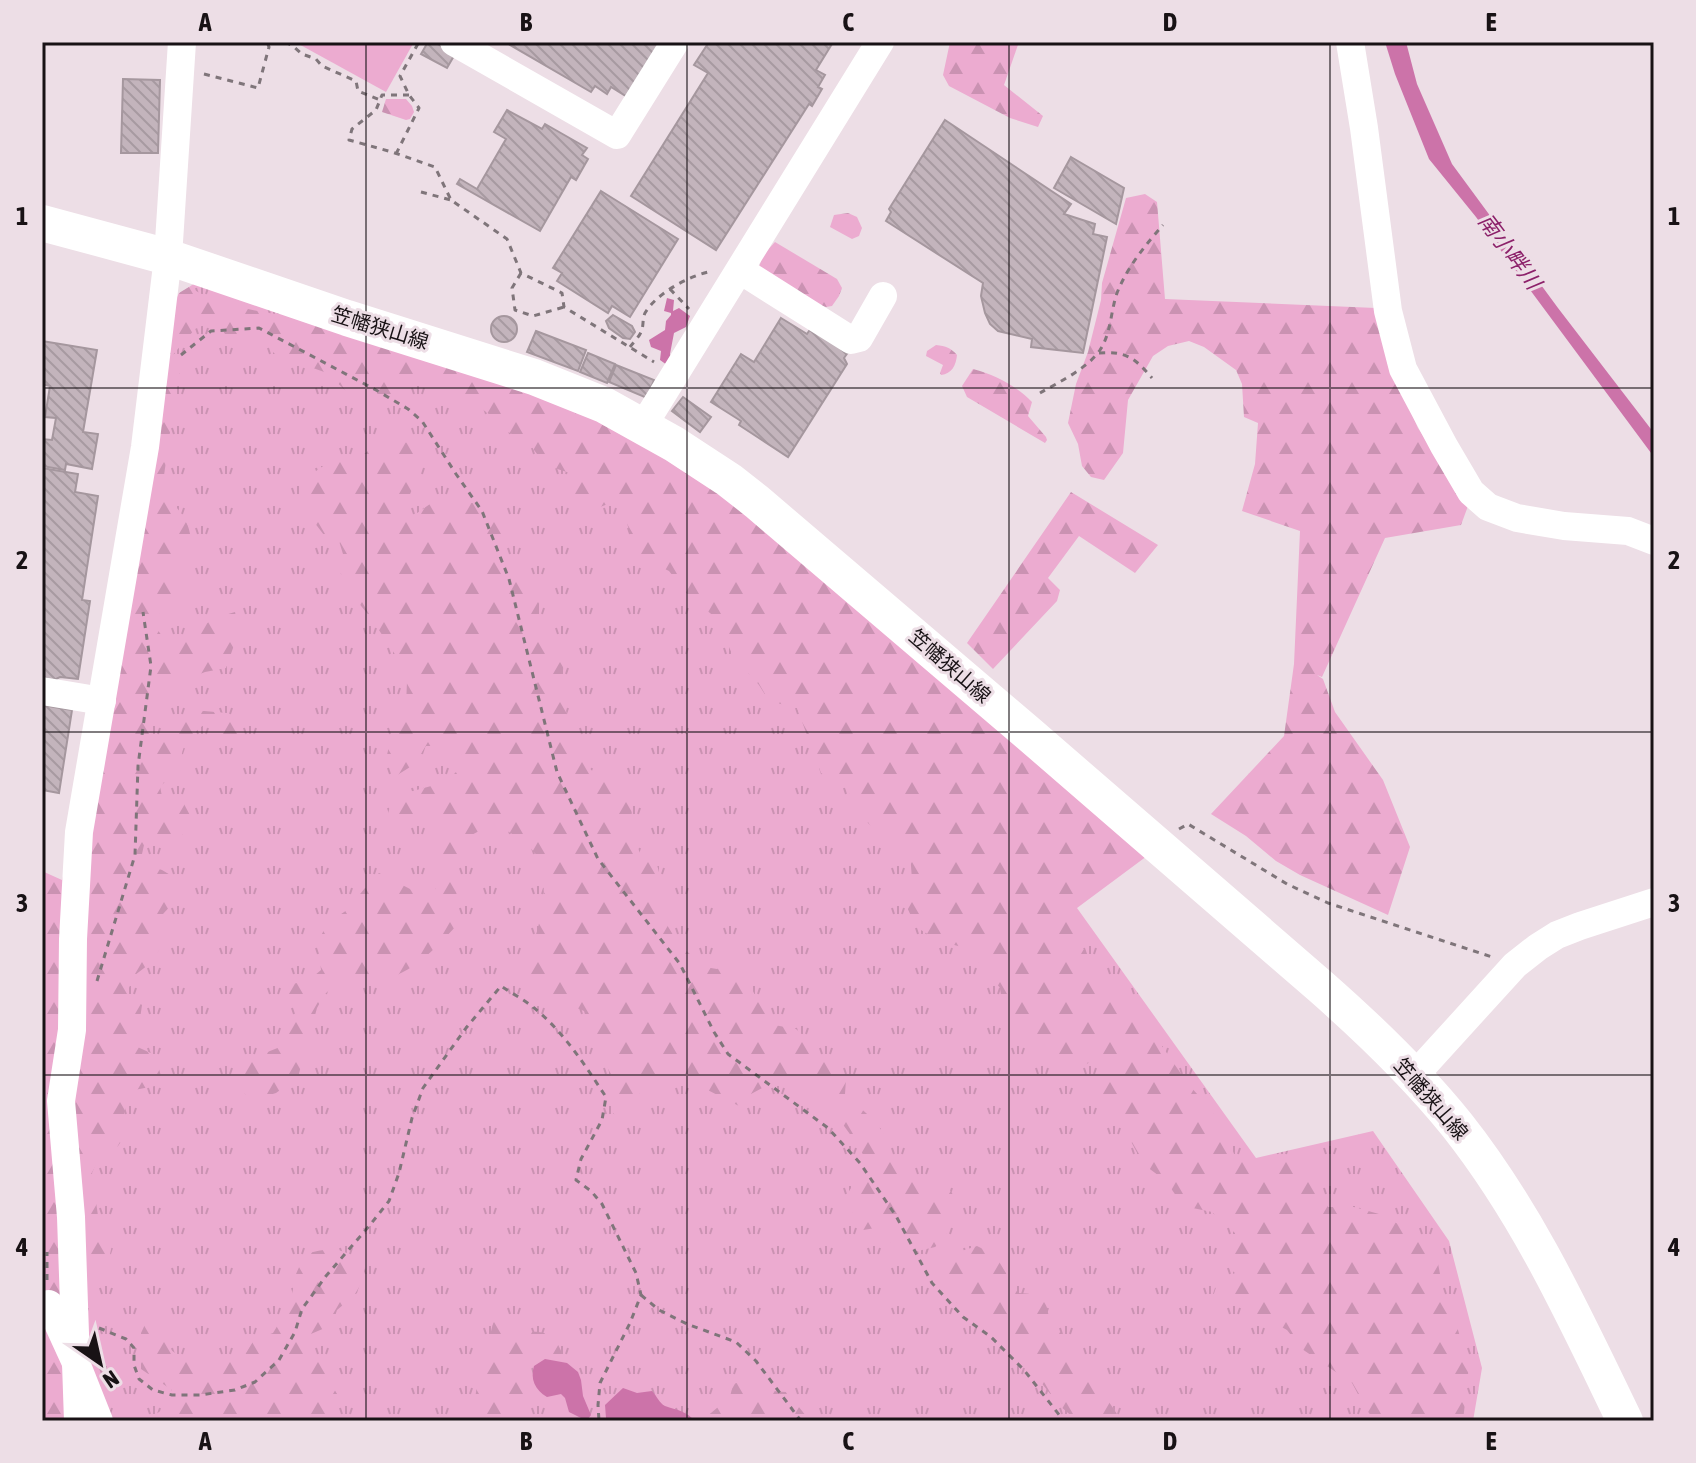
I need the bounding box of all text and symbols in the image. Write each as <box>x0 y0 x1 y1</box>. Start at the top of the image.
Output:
text: A <box>198 7 212 37</box>
text: B <box>520 7 533 37</box>
text: C <box>842 7 854 37</box>
text: D <box>1163 7 1177 37</box>
text: E <box>1485 7 1497 37</box>
text: 1 <box>16 201 28 231</box>
text: 1 <box>1668 201 1680 231</box>
water label: 南小畔川 <box>1473 208 1548 296</box>
street label: 笠幡狭山線 <box>329 302 431 353</box>
text: 2 <box>16 545 28 575</box>
text: 2 <box>1668 545 1680 575</box>
street label: 笠幡狭山線 <box>905 624 996 707</box>
text: 3 <box>16 888 28 918</box>
text: 3 <box>1668 888 1680 918</box>
street label: 笠幡狭山線 <box>1390 1053 1473 1144</box>
text: 4 <box>15 1232 28 1262</box>
text: 4 <box>1667 1232 1680 1262</box>
north arrow <box>60 1323 140 1403</box>
text: N <box>99 1365 124 1394</box>
text: A <box>198 1426 212 1456</box>
text: B <box>520 1426 533 1456</box>
text: C <box>842 1426 854 1456</box>
text: D <box>1163 1426 1177 1456</box>
text: E <box>1485 1426 1497 1456</box>

